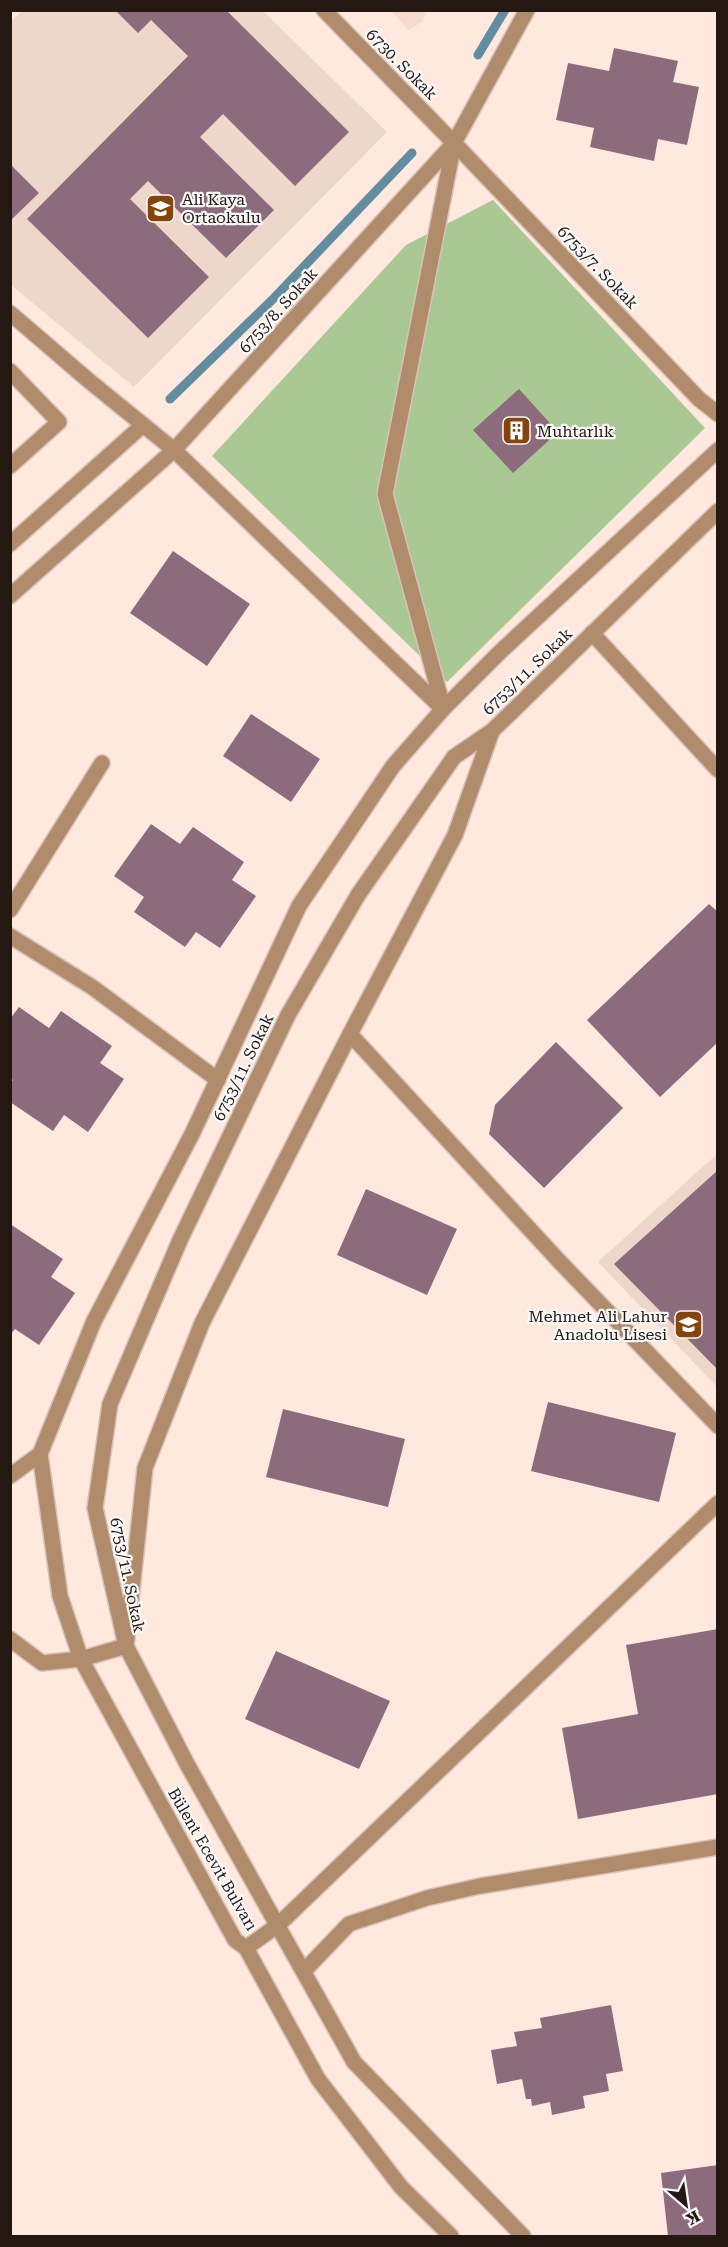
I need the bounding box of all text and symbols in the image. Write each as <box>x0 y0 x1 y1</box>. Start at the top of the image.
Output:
street label: 6730. Sokak <box>362 25 441 104</box>
place label: Ali Kaya Ortaokulu <box>182 190 261 227</box>
school or university icon: Ali Kaya Ortaokulu <box>145 192 177 224</box>
street label: 6753/7. Sokak <box>553 222 642 313</box>
street label: 6753/8. Sokak <box>235 264 322 357</box>
building icon: Muhtarlık <box>500 415 532 447</box>
place label: Muhtarlık <box>537 422 614 441</box>
street label: 6753/11. Sokak <box>479 624 576 719</box>
street label: 6753/11. Sokak <box>209 1010 278 1124</box>
place label: Mehmet Ali Lahur Anadolu Lisesi <box>529 1307 667 1344</box>
school or university icon: Mehmet Ali Lahur Anadolu Lisesi <box>672 1309 704 1341</box>
street label: 6753/11. Sokak <box>106 1516 149 1634</box>
street label: Bülent Ecevit Bulvarı <box>164 1785 261 1934</box>
north arrow <box>656 2175 716 2235</box>
text: K <box>683 2206 703 2229</box>

